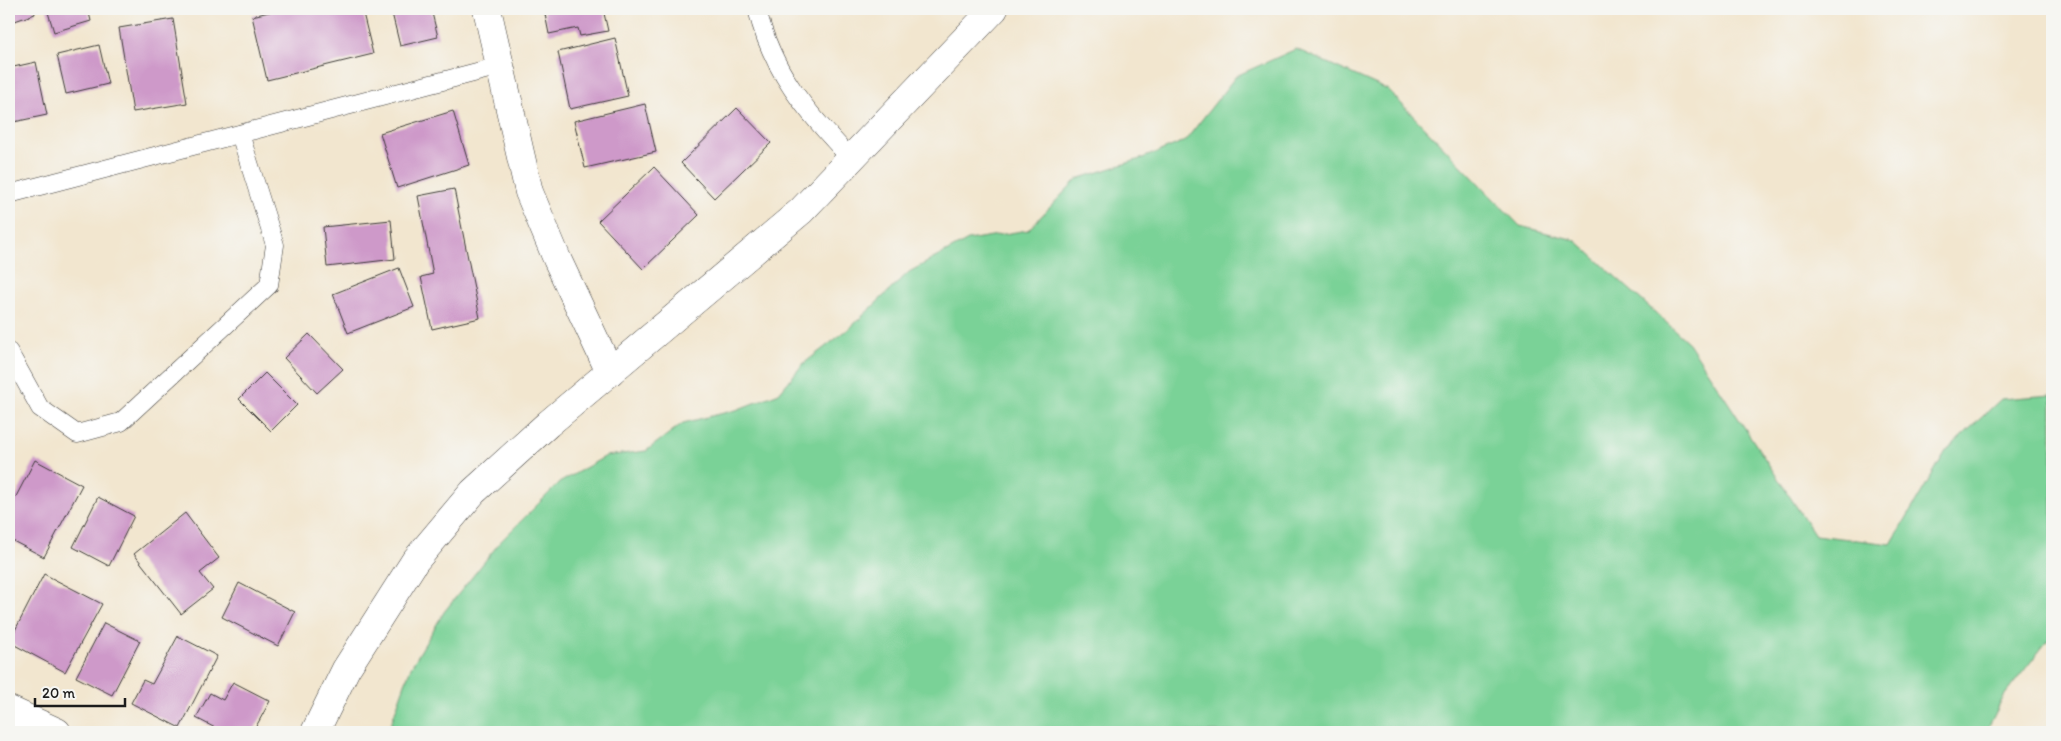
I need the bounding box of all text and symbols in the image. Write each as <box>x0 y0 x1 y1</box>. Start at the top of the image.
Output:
scale bar <box>35 676 125 708</box>
text: 20 m <box>42 684 76 702</box>

